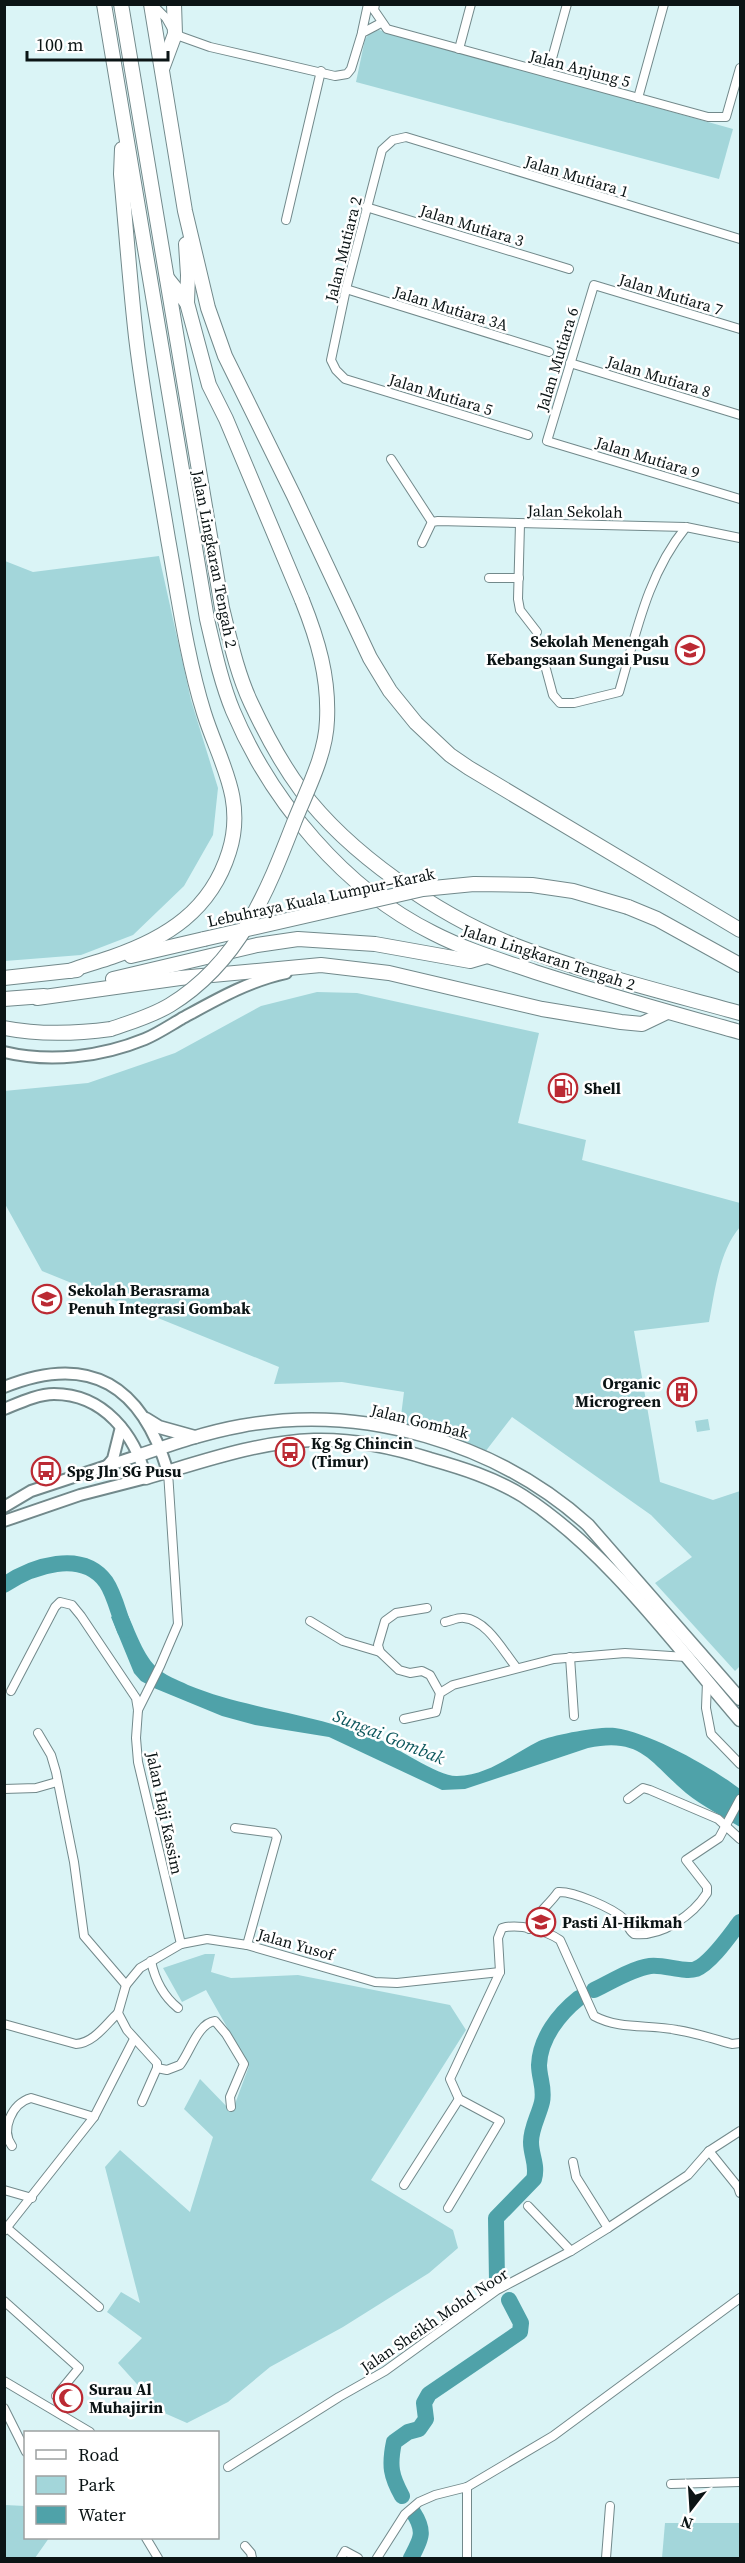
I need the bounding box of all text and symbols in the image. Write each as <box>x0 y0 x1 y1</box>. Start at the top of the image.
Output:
scale bar <box>27 24 168 62</box>
text: 100 m <box>36 32 83 57</box>
street label: Jalan Anjung 5 <box>526 44 633 92</box>
street label: Jalan Mutiara 1 <box>521 149 632 202</box>
street label: Jalan Mutiara 2 <box>319 194 367 305</box>
street label: Jalan Mutiara 3 <box>416 198 527 251</box>
street label: Jalan Mutiara 7 <box>615 267 726 320</box>
street label: Jalan Mutiara 3A <box>390 280 511 336</box>
street label: Jalan Mutiara 6 <box>530 304 583 415</box>
street label: Jalan Mutiara 8 <box>603 349 714 402</box>
street label: Jalan Mutiara 5 <box>385 367 496 420</box>
street label: Jalan Mutiara 9 <box>592 430 703 483</box>
street label: Jalan Lingkaran Tengah 2 <box>187 467 243 650</box>
street label: Jalan Sekolah <box>526 499 623 523</box>
place label: Sekolah Menengah Kebangsaan Sungai Pusu <box>486 630 669 670</box>
school or university icon: Sekolah Menengah Kebangsaan Sungai Pusu <box>674 634 706 666</box>
street label: Lebuhraya Kuala Lumpur–Karak <box>205 862 437 932</box>
street label: Jalan Lingkaran Tengah 2 <box>459 918 638 995</box>
fuel station icon: Shell <box>547 1072 579 1104</box>
place label: Shell <box>584 1077 621 1099</box>
place label: Sekolah Berasrama Penuh Integrasi Gombak <box>68 1279 251 1319</box>
school or university icon: Sekolah Berasrama Penuh Integrasi Gombak <box>31 1283 63 1315</box>
place label: Organic Microgreen <box>575 1372 661 1412</box>
building icon: Organic Microgreen <box>666 1376 698 1408</box>
street label: Jalan Gombak <box>368 1398 471 1444</box>
place label: Kg Sg Chincin (Timur) <box>311 1432 413 1472</box>
bus stop icon: Kg Sg Chincin (Timur) <box>274 1436 306 1468</box>
bus stop icon: Spg Jln SG Pusu <box>30 1455 62 1487</box>
place label: Spg Jln SG Pusu <box>67 1460 182 1482</box>
water label: Sungai Gombak <box>330 1703 449 1771</box>
street label: Jalan Haji Kassim <box>141 1749 189 1876</box>
school or university icon: Pasti Al-Hikmah <box>525 1906 557 1938</box>
place label: Pasti Al-Hikmah <box>562 1911 683 1933</box>
street label: Jalan Yusof <box>254 1922 338 1966</box>
street label: Jalan Sheikh Mohd Noor <box>355 2262 512 2378</box>
place label: Surau Al Muhajirin <box>89 2378 163 2418</box>
mosque icon: Surau Al Muhajirin <box>52 2382 84 2414</box>
legend <box>24 2431 219 2539</box>
text: Road <box>78 2442 119 2467</box>
text: Park <box>78 2472 115 2497</box>
north arrow <box>661 2479 721 2539</box>
text: Water <box>78 2502 126 2527</box>
text: N <box>677 2511 695 2536</box>

